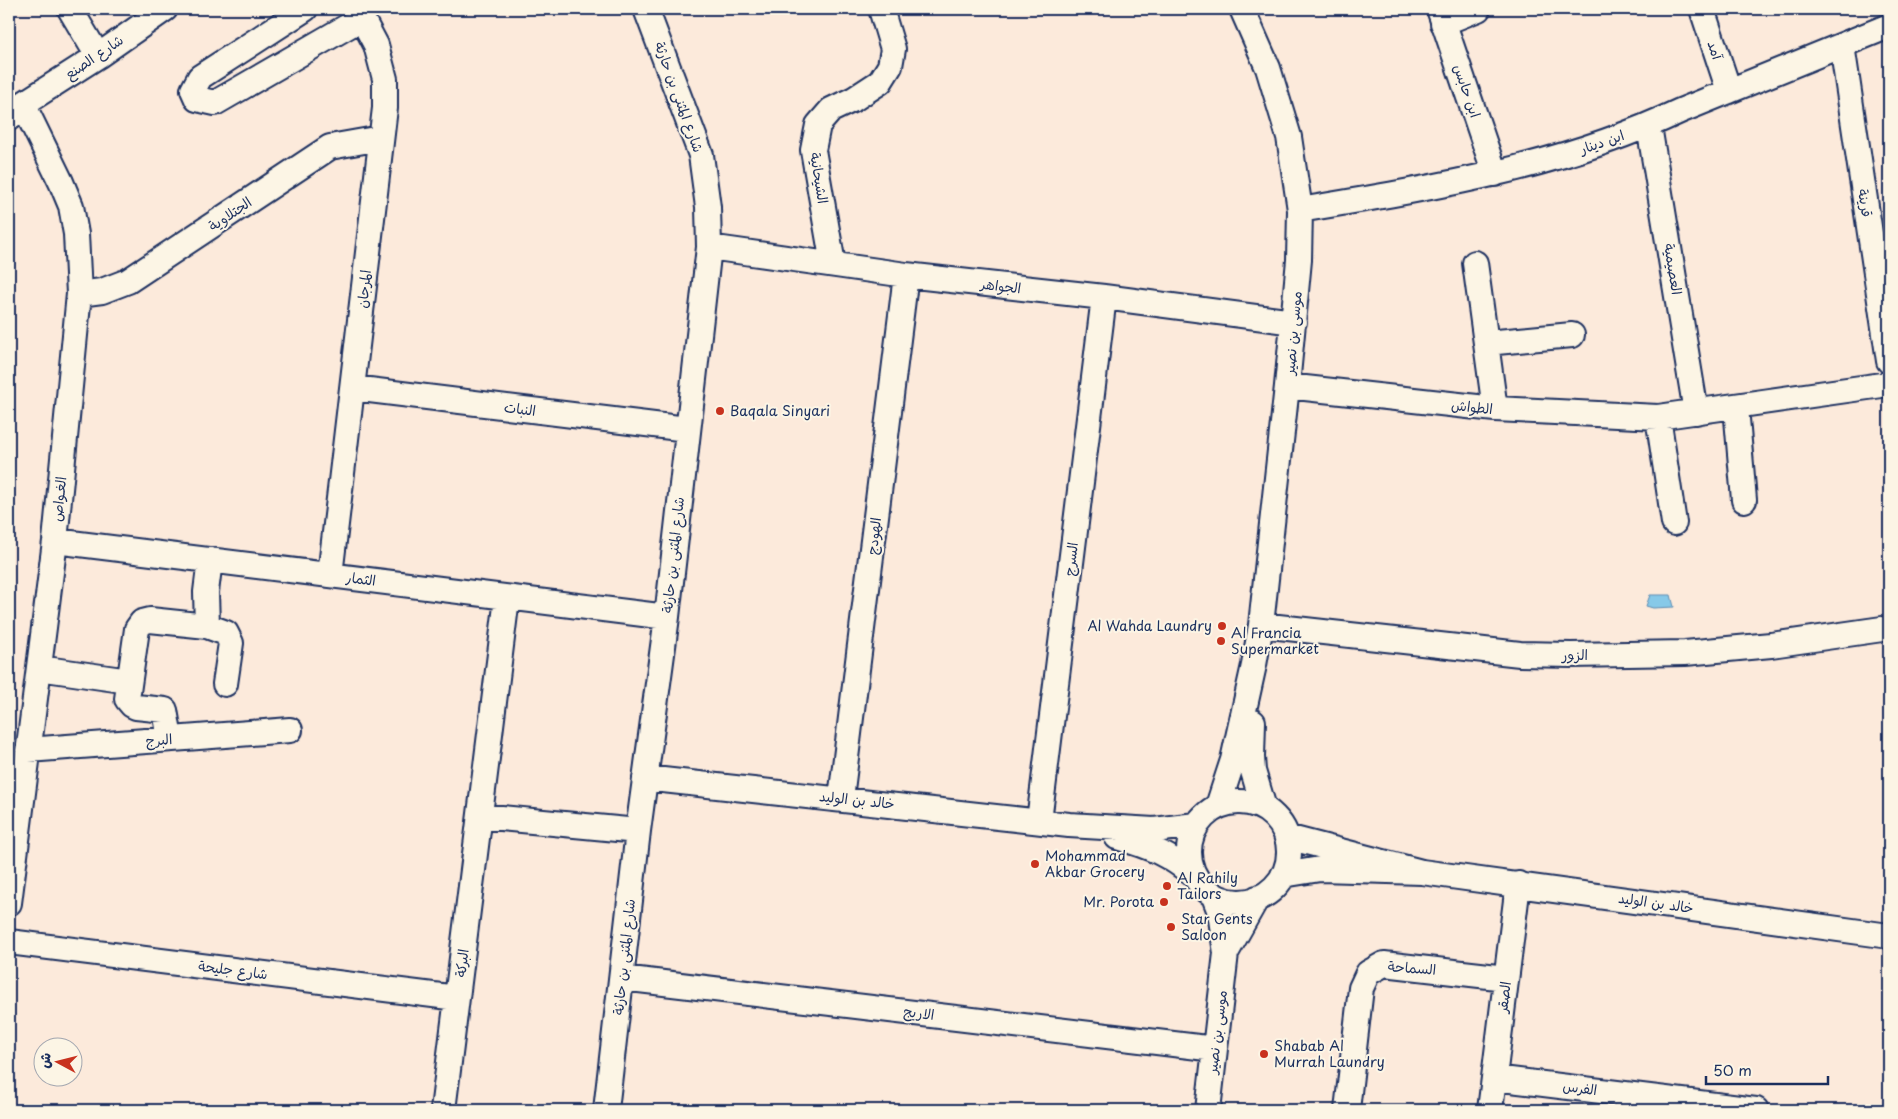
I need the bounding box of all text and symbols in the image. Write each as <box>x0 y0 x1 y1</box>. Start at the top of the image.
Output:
street label: شارع الصنع <box>60 29 128 85</box>
street label: شارع المثنى بن حارثة <box>650 38 709 155</box>
street label: آمد <box>1703 38 1729 63</box>
street label: ابن حابس <box>1449 61 1486 120</box>
street label: ابن دينار <box>1576 124 1627 159</box>
street label: الشيحانية <box>805 151 834 205</box>
street label: قرينة <box>1853 187 1878 219</box>
street label: الجتلاوية <box>204 191 256 236</box>
street label: العصيمية <box>1659 242 1688 296</box>
street label: المرجان <box>351 269 376 309</box>
street label: الجواهر <box>979 272 1022 298</box>
street label: موسى بن نصير <box>1278 290 1307 377</box>
street label: الطواش <box>1450 394 1494 419</box>
street label: النبات <box>503 396 537 421</box>
place label: Baqala Sinyari <box>730 400 830 421</box>
marker: Baqala Sinyari <box>714 405 726 417</box>
street label: الغـواص <box>46 475 71 522</box>
street label: شارع المثنى بن حارثة <box>656 496 689 614</box>
street label: الهودج <box>861 516 886 556</box>
street label: السرج <box>1058 541 1083 577</box>
street label: الثمار <box>344 566 377 591</box>
place label: Al Wahda Laundry <box>1087 615 1212 636</box>
marker: Al Wahda Laundry <box>1216 620 1228 632</box>
place label: Al Francia Supermarket <box>1231 622 1319 659</box>
marker: Al Francia Supermarket <box>1215 635 1227 647</box>
street label: الزور <box>1561 644 1588 665</box>
street label: البرج <box>145 728 173 751</box>
street label: خالد بن الوليد <box>818 785 896 814</box>
place label: Mohammad Akbar Grocery <box>1045 845 1145 882</box>
marker: Mohammad Akbar Grocery <box>1029 858 1041 870</box>
place label: Al Rahily Tailors <box>1177 867 1238 904</box>
marker: Al Rahily Tailors <box>1161 880 1173 892</box>
street label: خالد بن الوليد <box>1617 887 1695 918</box>
place label: Mr. Porota <box>1083 891 1154 912</box>
marker: Mr. Porota <box>1158 896 1170 908</box>
street label: شارع المثنى بن حارثة <box>607 898 640 1016</box>
place label: Star Gents Saloon <box>1181 908 1253 945</box>
marker: Star Gents Saloon <box>1165 921 1177 933</box>
street label: البركة <box>449 948 474 978</box>
street label: شارع جليحة <box>197 955 269 984</box>
street label: السماحة <box>1387 955 1437 980</box>
street label: الصقر <box>1491 980 1516 1015</box>
street label: موسى بن نصير <box>1201 989 1232 1076</box>
street label: الاريج <box>902 1000 936 1025</box>
place label: Shabab Al Murrah Laundry <box>1274 1035 1385 1072</box>
north arrow <box>32 1036 82 1086</box>
marker: Shabab Al Murrah Laundry <box>1258 1048 1270 1060</box>
text: ش <box>33 1051 56 1069</box>
scale bar <box>1706 1054 1828 1086</box>
text: 50 m <box>1713 1058 1752 1081</box>
street label: الفرس <box>1562 1075 1598 1100</box>

